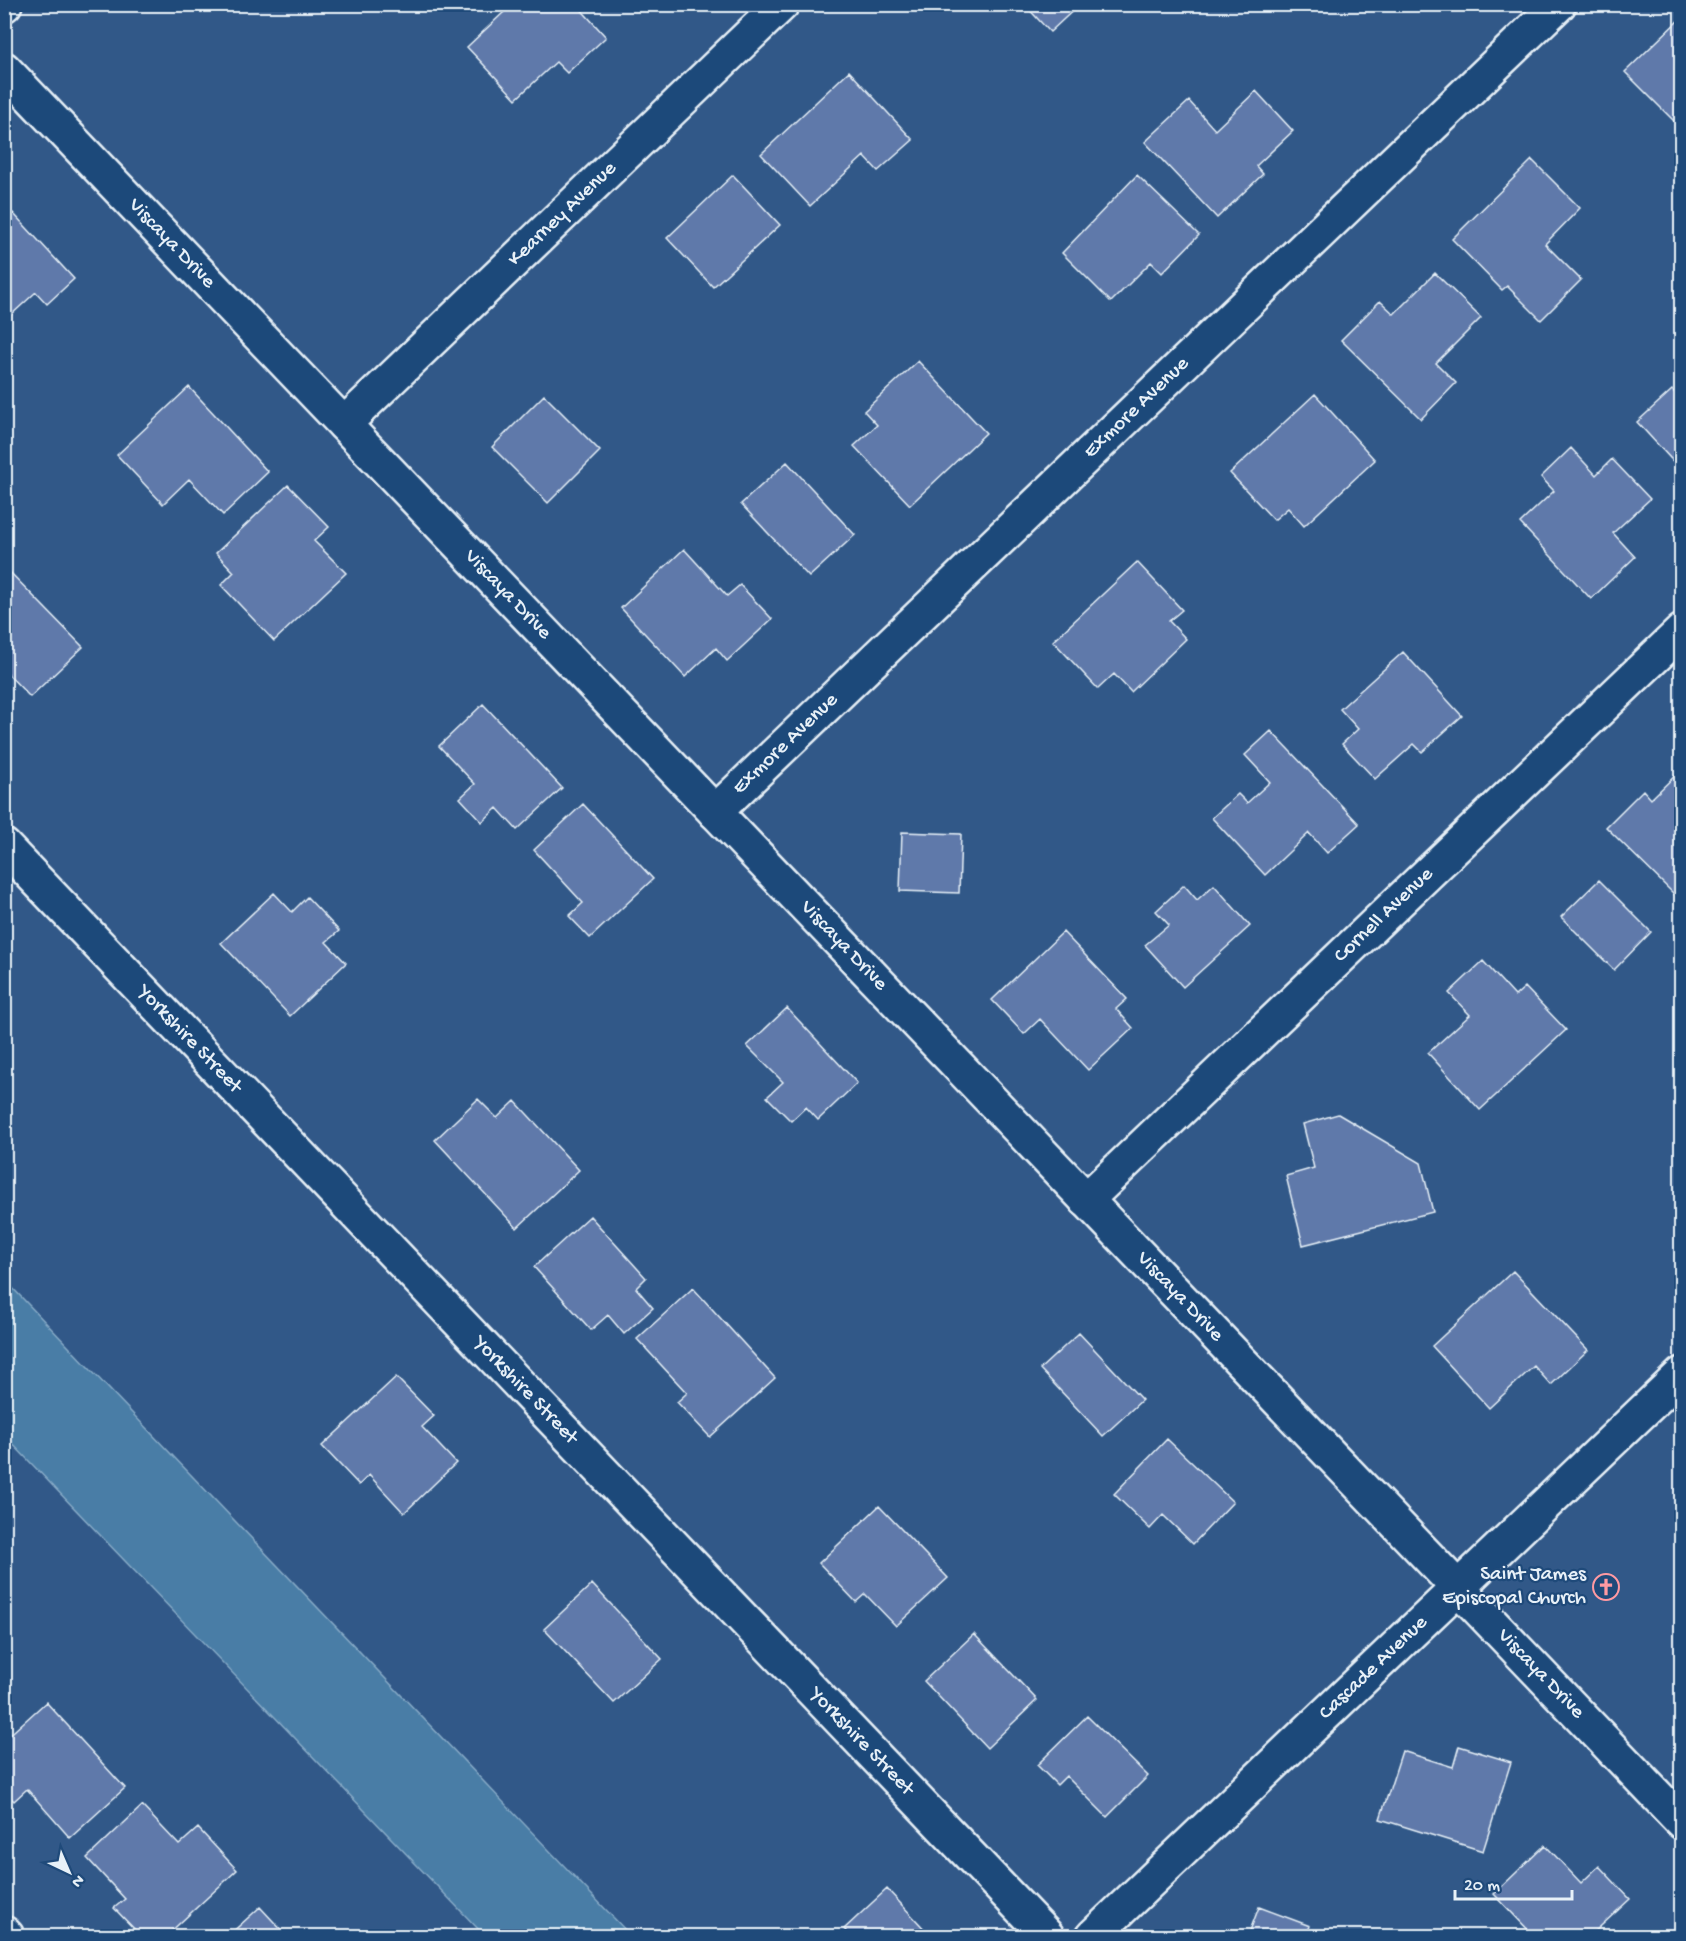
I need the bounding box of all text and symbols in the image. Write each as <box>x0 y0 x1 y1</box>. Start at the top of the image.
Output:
street label: Kearney Avenue <box>503 156 623 272</box>
street label: Viscaya Drive <box>122 193 221 295</box>
street label: Exmore Avenue <box>1079 351 1196 464</box>
street label: Viscaya Drive <box>458 544 557 646</box>
street label: Exmore Avenue <box>728 687 845 800</box>
street label: Cornell Avenue <box>1329 861 1440 969</box>
street label: Viscaya Drive <box>794 895 893 997</box>
street label: Yorkshire Street <box>130 979 249 1101</box>
street label: Viscaya Drive <box>1130 1246 1229 1348</box>
street label: Yorkshire Street <box>466 1330 585 1452</box>
place label: Saint James Episcopal Church <box>1442 1563 1587 1612</box>
church icon: Saint James Episcopal Church <box>1591 1572 1621 1602</box>
street label: Cascade Avenue <box>1314 1610 1434 1726</box>
street label: Viscaya Drive <box>1491 1623 1590 1725</box>
street label: Yorkshire Street <box>802 1681 921 1803</box>
north arrow <box>39 1842 99 1902</box>
scale bar <box>1455 1863 1572 1901</box>
text: N <box>66 1870 87 1891</box>
text: 20 m <box>1464 1876 1500 1897</box>

